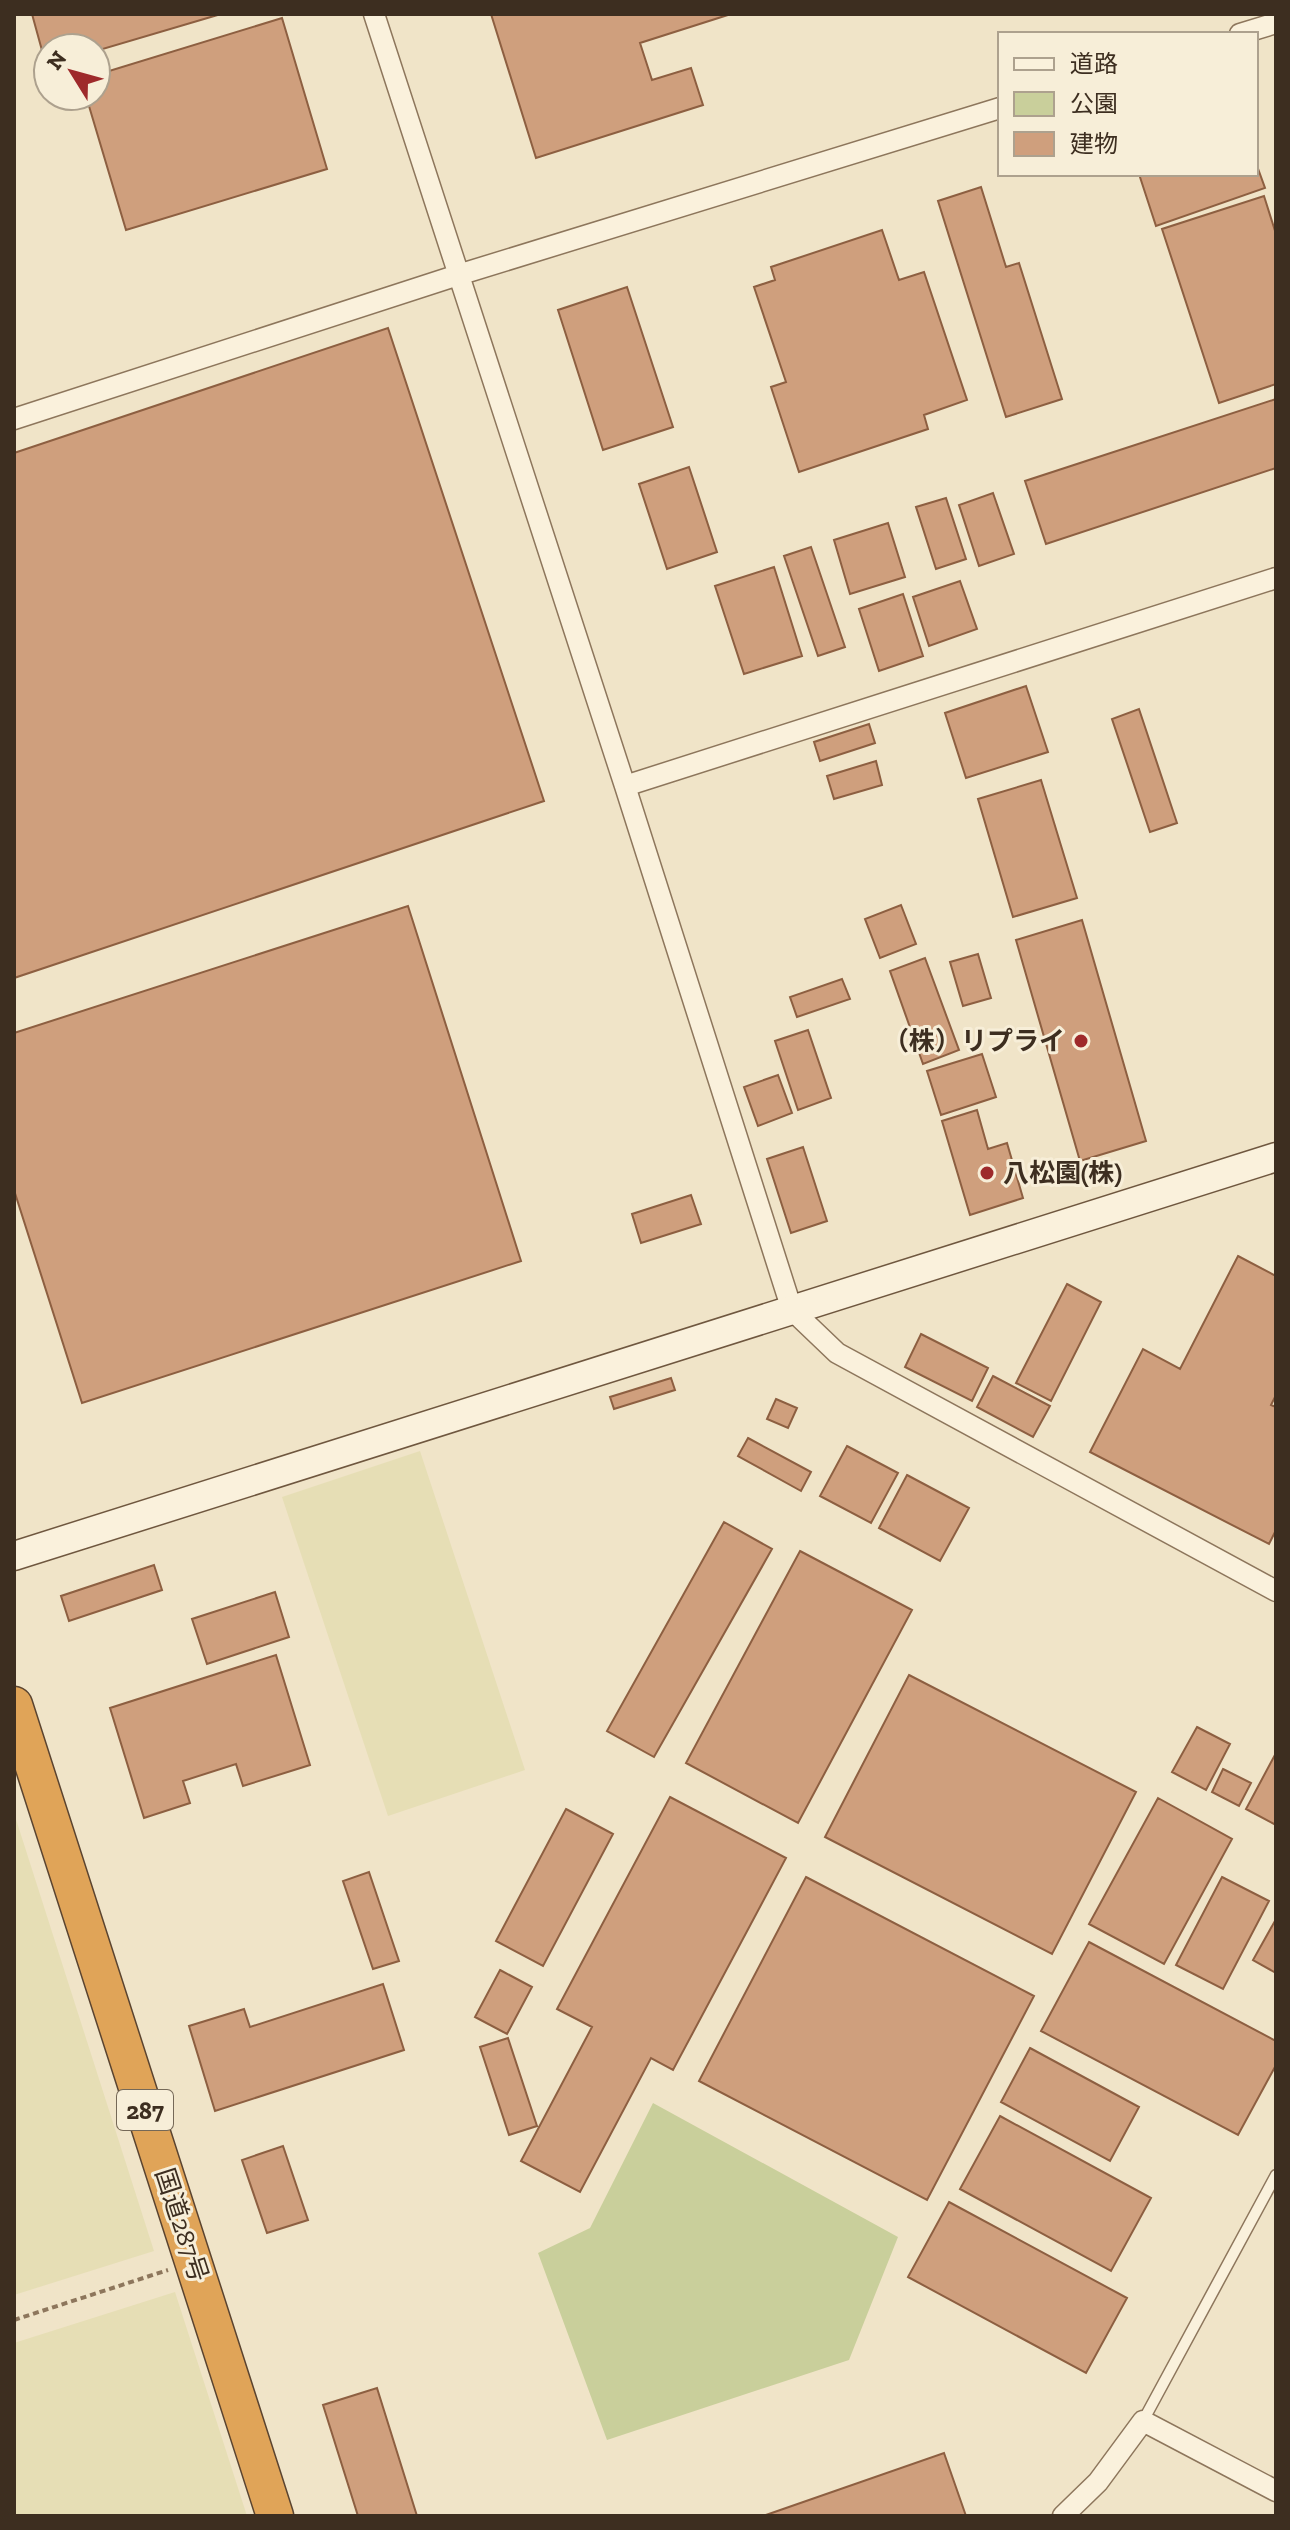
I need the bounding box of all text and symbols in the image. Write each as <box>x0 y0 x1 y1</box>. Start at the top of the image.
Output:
north arrow <box>32 32 112 112</box>
legend <box>998 32 1258 176</box>
text: N <box>41 45 72 75</box>
text: 道路 <box>1070 49 1118 78</box>
text: 公園 <box>1070 89 1118 118</box>
text: 建物 <box>1070 129 1118 158</box>
place label: （株）リプライ <box>883 1025 1065 1057</box>
marker: （株）リプライ <box>1072 1032 1090 1050</box>
place label: 八松園(株) <box>1003 1157 1122 1189</box>
marker: 八松園(株) <box>978 1164 996 1182</box>
road number: 287 <box>117 2090 173 2130</box>
street label: 国道287号 <box>149 2164 215 2286</box>

